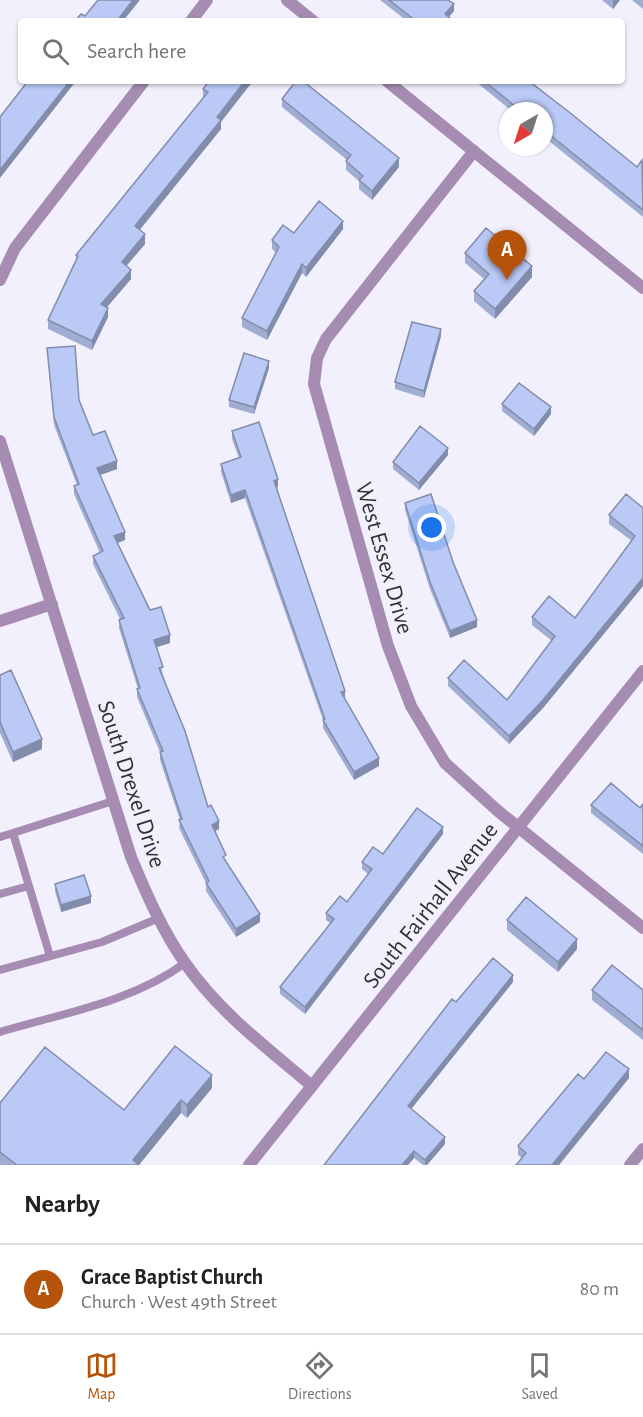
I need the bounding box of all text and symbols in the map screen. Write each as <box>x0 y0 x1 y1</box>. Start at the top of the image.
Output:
search box <box>18 18 625 84</box>
icon: search <box>39 35 72 68</box>
text: Search here <box>87 40 186 62</box>
north arrow <box>499 102 553 156</box>
pin: A <box>488 230 526 280</box>
street label: West Essex Drive <box>351 480 417 637</box>
your location <box>417 513 446 542</box>
street label: South Drexel Drive <box>93 698 169 871</box>
street label: South Fairhall Avenue <box>359 818 503 993</box>
text: Nearby <box>24 1191 100 1217</box>
text: Grace Baptist Church <box>81 1266 263 1288</box>
text: A <box>38 1279 50 1299</box>
text: 80 m <box>580 1279 619 1299</box>
text: Church · West 49th Street <box>81 1292 277 1312</box>
tab: Map <box>85 1349 118 1404</box>
tab: Directions <box>288 1349 352 1404</box>
tab: Saved <box>521 1349 558 1404</box>

